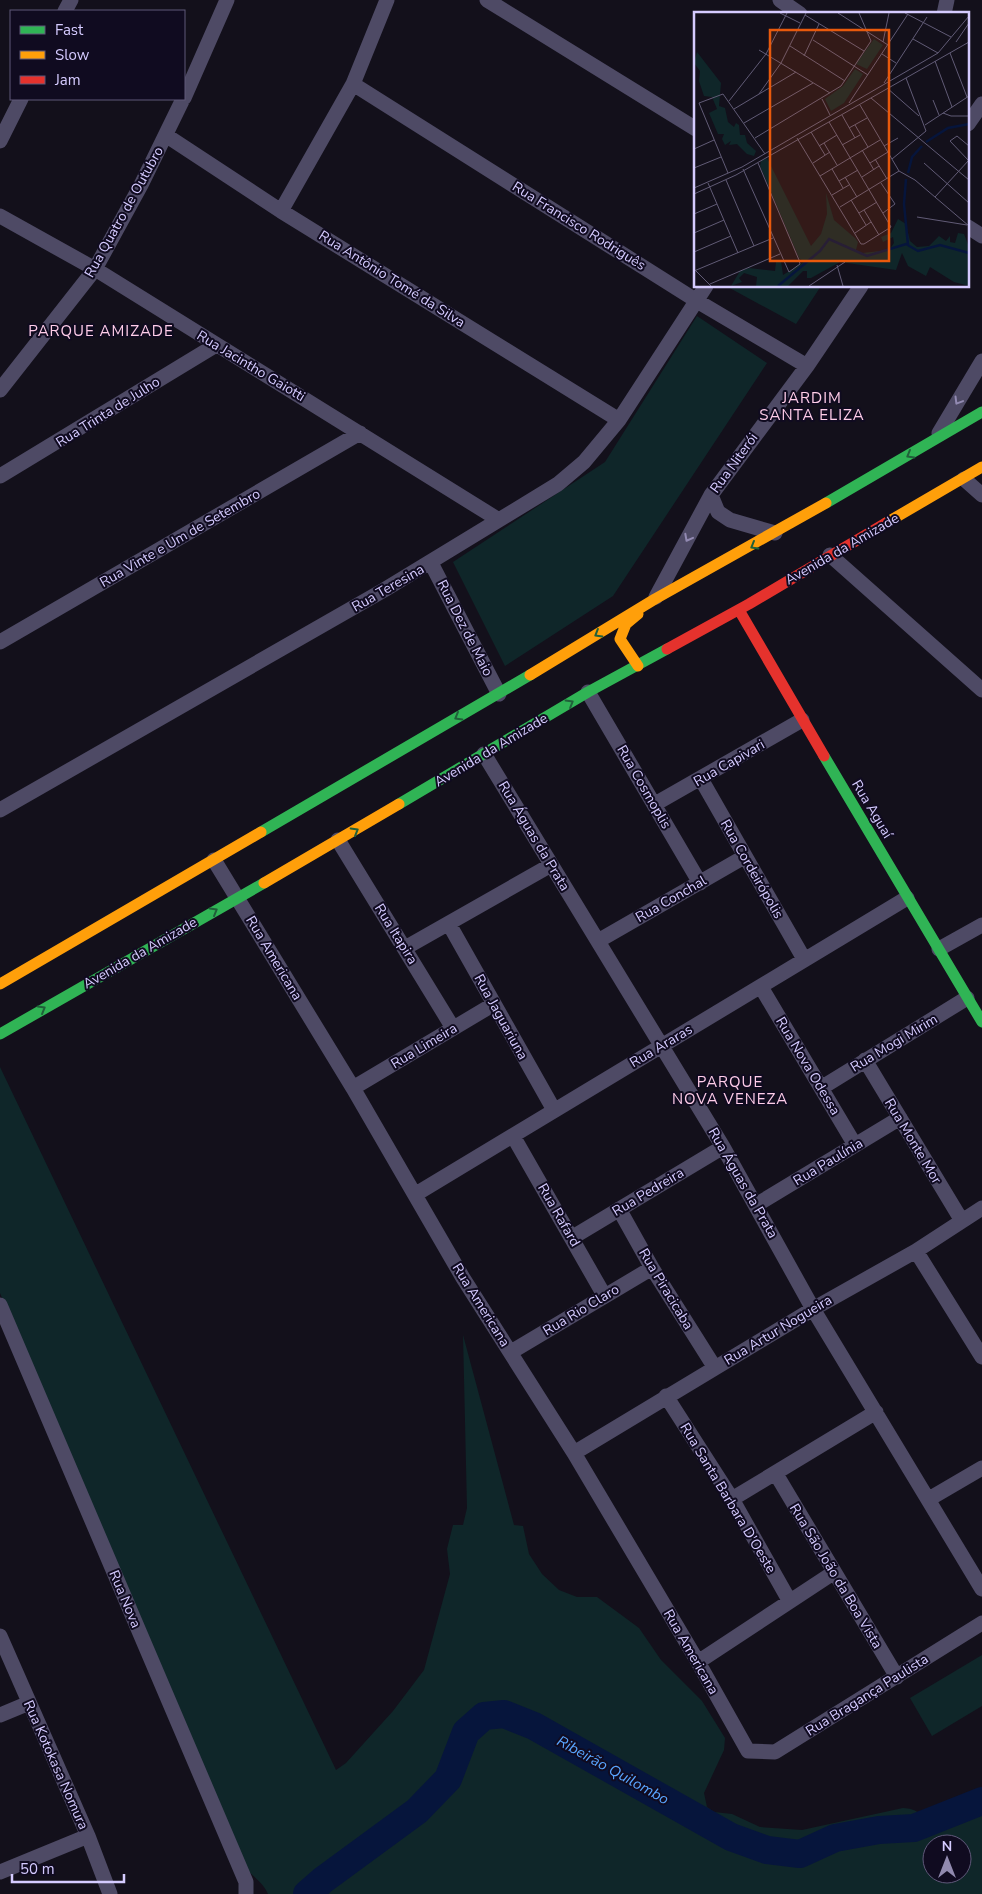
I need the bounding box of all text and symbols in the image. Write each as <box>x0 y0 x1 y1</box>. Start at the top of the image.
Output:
legend <box>10 10 185 100</box>
inset map <box>694 12 970 288</box>
text: Fast <box>55 20 84 40</box>
text: Slow <box>55 45 90 65</box>
text: Jam <box>54 70 81 90</box>
street label: Rua Quatro de Outubro <box>80 143 168 281</box>
street label: Rua Francisco Rodriguês <box>509 177 650 275</box>
street label: Rua Antônio Tomé da Silva <box>315 226 469 332</box>
district label: PARQUE AMIZADE <box>28 321 174 341</box>
street label: Rua Jacintho Gaiotti <box>193 326 309 406</box>
street label: Rua Trinta de Julho <box>52 372 164 452</box>
district label: JARDIM SANTA ELIZA <box>759 388 865 425</box>
one-way arrow <box>955 396 965 405</box>
street label: Rua Niterói <box>706 429 762 497</box>
one-way arrow <box>906 449 915 459</box>
street label: Rua Vinte e Um de Setembro <box>96 484 264 592</box>
street label: Avenida da Amizade <box>781 509 903 589</box>
one-way arrow <box>684 532 694 541</box>
one-way arrow <box>751 539 760 549</box>
street label: Rua Teresina <box>348 560 428 616</box>
street label: Rua Dez de Maio <box>433 577 498 680</box>
one-way arrow <box>594 627 603 637</box>
one-way arrow <box>564 700 573 710</box>
street label: Avenida da Amizade <box>431 709 551 791</box>
one-way arrow <box>455 711 464 721</box>
street label: Rua Capivari <box>690 735 768 791</box>
street label: Rua Cosmoplis <box>612 742 676 833</box>
street label: Rua Aguaí <box>847 776 897 842</box>
street label: Rua Águas da Prata <box>494 778 574 894</box>
street label: Rua Cordeirópolis <box>716 816 788 922</box>
one-way arrow <box>349 827 358 837</box>
street label: Rua Conchal <box>632 871 711 927</box>
street label: Rua Itapira <box>370 900 422 968</box>
one-way arrow <box>208 907 217 917</box>
street label: Rua Americana <box>241 912 307 1004</box>
street label: Avenida da Amizade <box>79 913 201 993</box>
street label: Rua Jaguariuna <box>470 971 532 1063</box>
one-way arrow <box>37 1006 46 1016</box>
street label: Rua Mogi Mirim <box>847 1009 941 1077</box>
street label: Rua Nova Odessa <box>771 1013 845 1119</box>
street label: Rua Limeira <box>387 1019 461 1073</box>
street label: Rua Araras <box>626 1020 696 1072</box>
district label: PARQUE NOVA VENEZA <box>672 1072 788 1109</box>
street label: Rua Monte Mor <box>880 1095 946 1187</box>
street label: Rua Águas da Prata <box>704 1124 782 1242</box>
street label: Rua Paulínia <box>790 1134 866 1190</box>
street label: Rua Pedreira <box>609 1163 687 1221</box>
street label: Rua Rafard <box>533 1180 585 1250</box>
street label: Rua Piracicaba <box>634 1245 698 1333</box>
street label: Rua Americana <box>448 1260 514 1350</box>
street label: Rua Rio Claro <box>539 1280 623 1340</box>
street label: Rua Artur Nogueira <box>721 1290 835 1370</box>
street label: Rua Santa Barbara D'Oeste <box>676 1419 780 1577</box>
street label: Rua São João da Boa Vista <box>785 1500 887 1652</box>
street label: Rua Nova <box>104 1567 146 1631</box>
street label: Rua Americana <box>659 1606 723 1698</box>
street label: Rua Bragança Paulista <box>802 1650 932 1740</box>
street label: Rua Kotokasa Nomura <box>19 1697 93 1833</box>
water label: Ribeirão Quilombo <box>553 1731 673 1809</box>
north arrow <box>922 1834 972 1884</box>
text: N <box>942 1837 952 1856</box>
scale bar <box>12 1852 125 1884</box>
text: 50 m <box>20 1859 55 1879</box>

